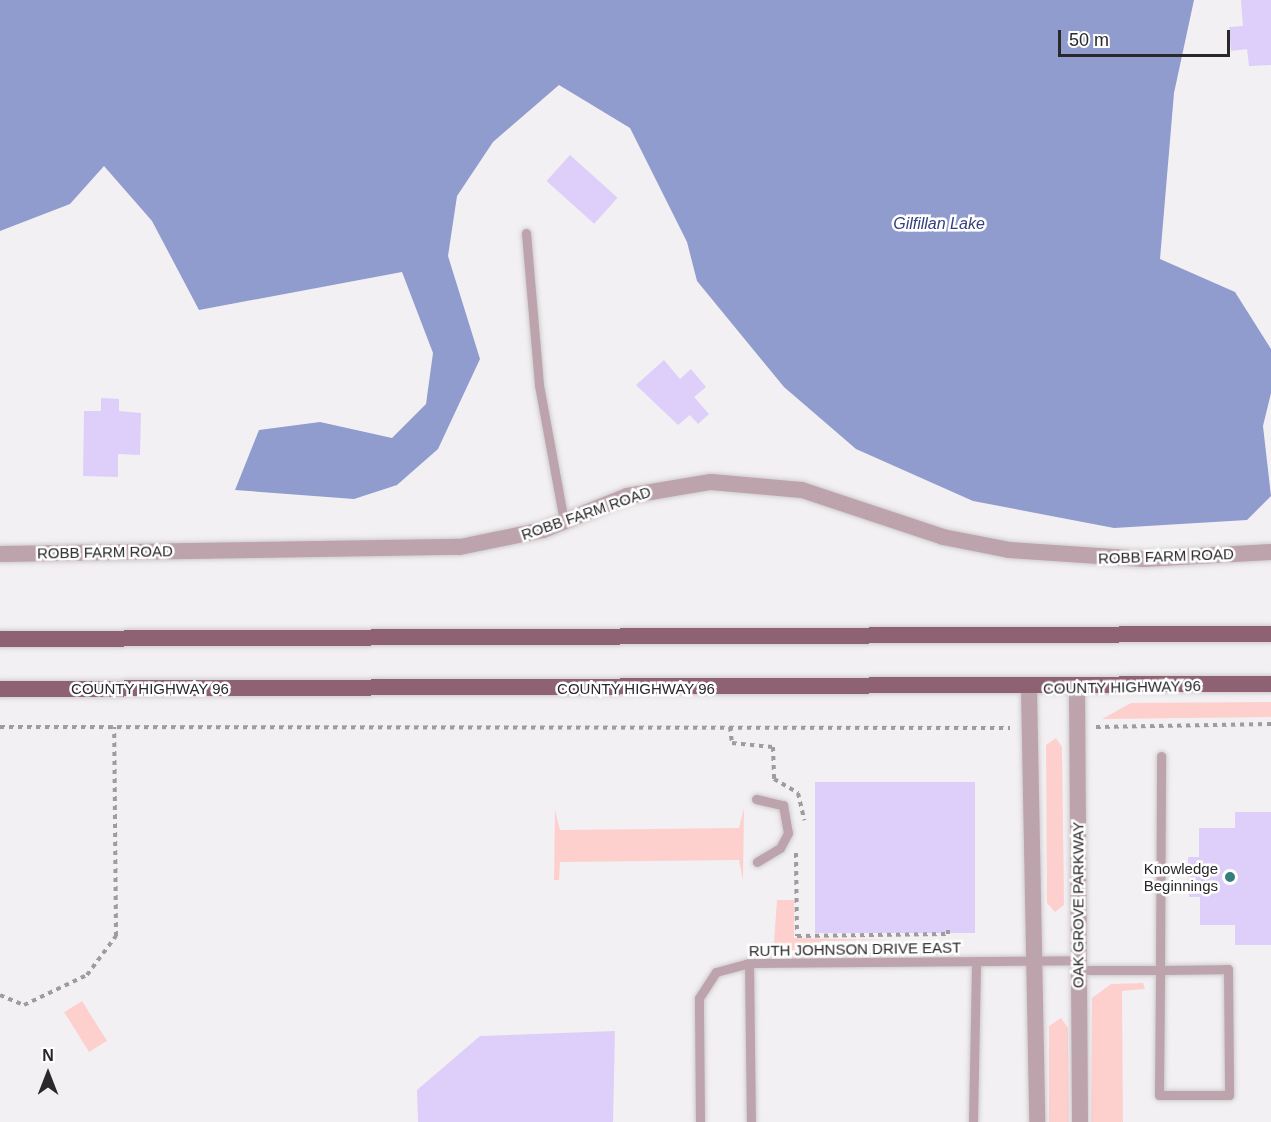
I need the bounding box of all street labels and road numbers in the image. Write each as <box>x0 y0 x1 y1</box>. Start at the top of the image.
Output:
street label: ROBB FARM ROAD <box>519 482 653 544</box>
street label: ROBB FARM ROAD <box>37 542 173 562</box>
street label: ROBB FARM ROAD <box>1098 545 1234 567</box>
street label: COUNTY HIGHWAY 96 <box>1043 677 1201 697</box>
street label: COUNTY HIGHWAY 96 <box>71 680 229 698</box>
street label: COUNTY HIGHWAY 96 <box>557 680 715 698</box>
street label: OAK GROVE PARKWAY <box>1069 822 1087 988</box>
street label: RUTH JOHNSON DRIVE EAST <box>749 938 961 960</box>

